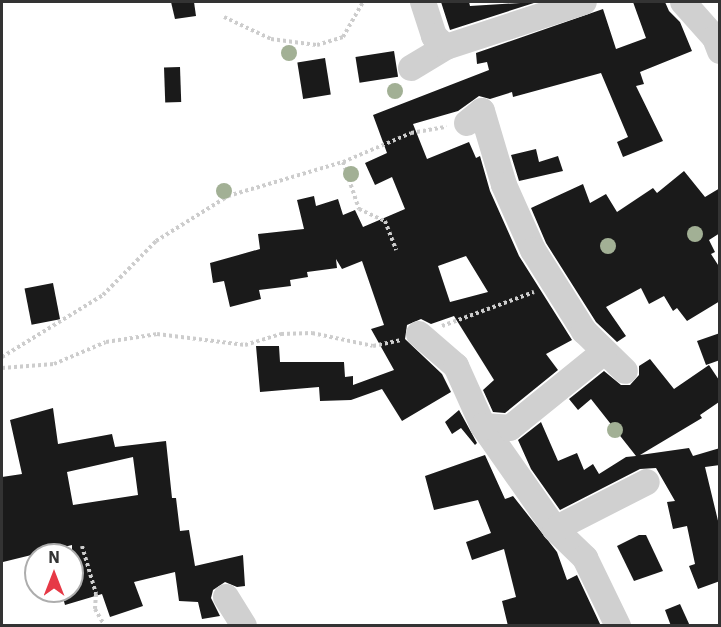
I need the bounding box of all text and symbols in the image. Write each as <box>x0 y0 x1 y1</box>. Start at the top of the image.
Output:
north arrow <box>24 543 84 603</box>
text: N <box>48 547 60 567</box>

